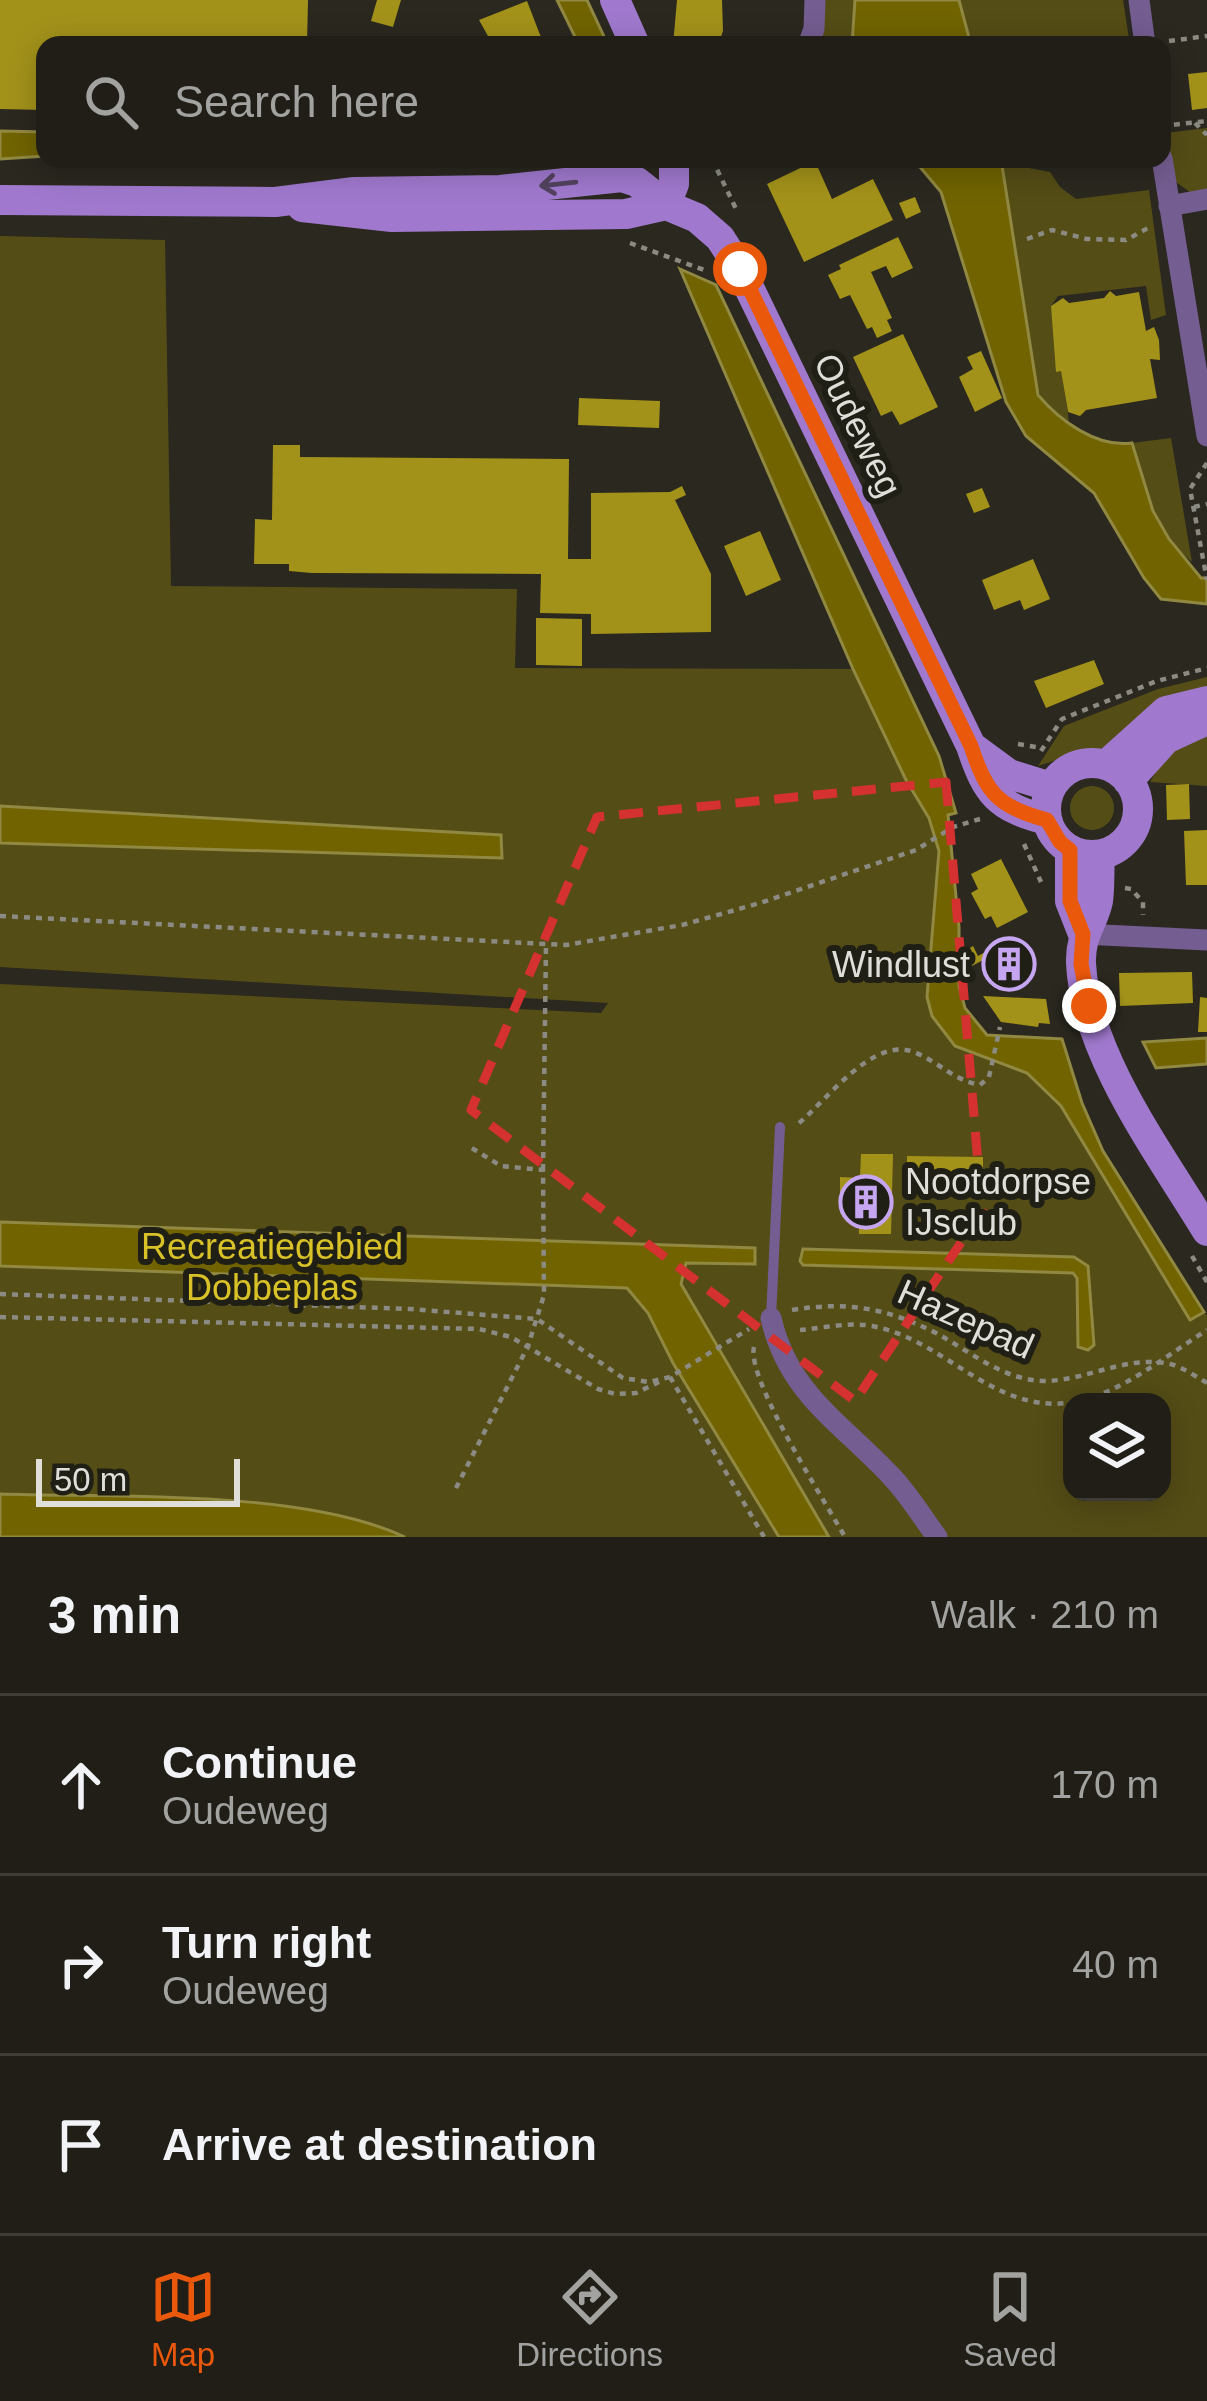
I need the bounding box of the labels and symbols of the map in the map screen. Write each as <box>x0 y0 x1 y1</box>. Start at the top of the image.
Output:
one-way arrow <box>539 173 578 196</box>
route start <box>713 242 767 296</box>
street label: Oudeweg <box>806 347 910 503</box>
building icon: Windlust <box>981 936 1037 992</box>
place label: Windlust <box>832 944 970 985</box>
route end <box>1062 979 1116 1033</box>
place label: Nootdorpse IJsclub <box>905 1161 1091 1243</box>
building icon: Nootdorpse IJsclub <box>838 1174 894 1230</box>
park label: Recreatiegebied Dobbeplas <box>141 1226 403 1308</box>
street label: Hazepad <box>892 1271 1040 1367</box>
scale bar <box>36 1453 240 1506</box>

